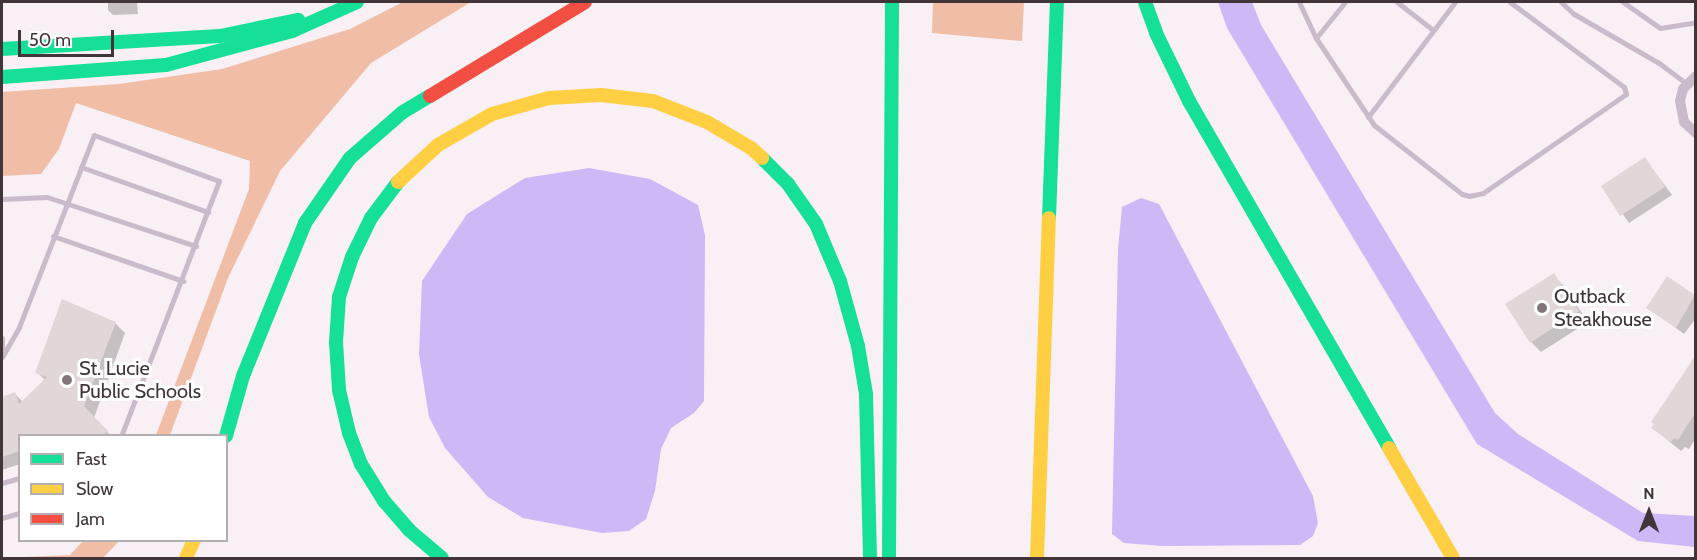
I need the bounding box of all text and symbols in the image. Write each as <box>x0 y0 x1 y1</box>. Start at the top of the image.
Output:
scale bar <box>21 18 117 56</box>
text: 50 m <box>29 29 71 51</box>
place label: Outback Steakhouse <box>1554 284 1652 331</box>
marker: Outback Steakhouse <box>1535 301 1549 315</box>
place label: St. Lucie Public Schools <box>79 356 201 403</box>
marker: St. Lucie Public Schools <box>60 373 74 387</box>
legend <box>18 434 228 542</box>
text: Fast <box>76 448 107 470</box>
text: Slow <box>76 478 113 500</box>
north arrow <box>1619 482 1679 542</box>
text: N <box>1643 484 1655 503</box>
text: Jam <box>76 508 105 530</box>

